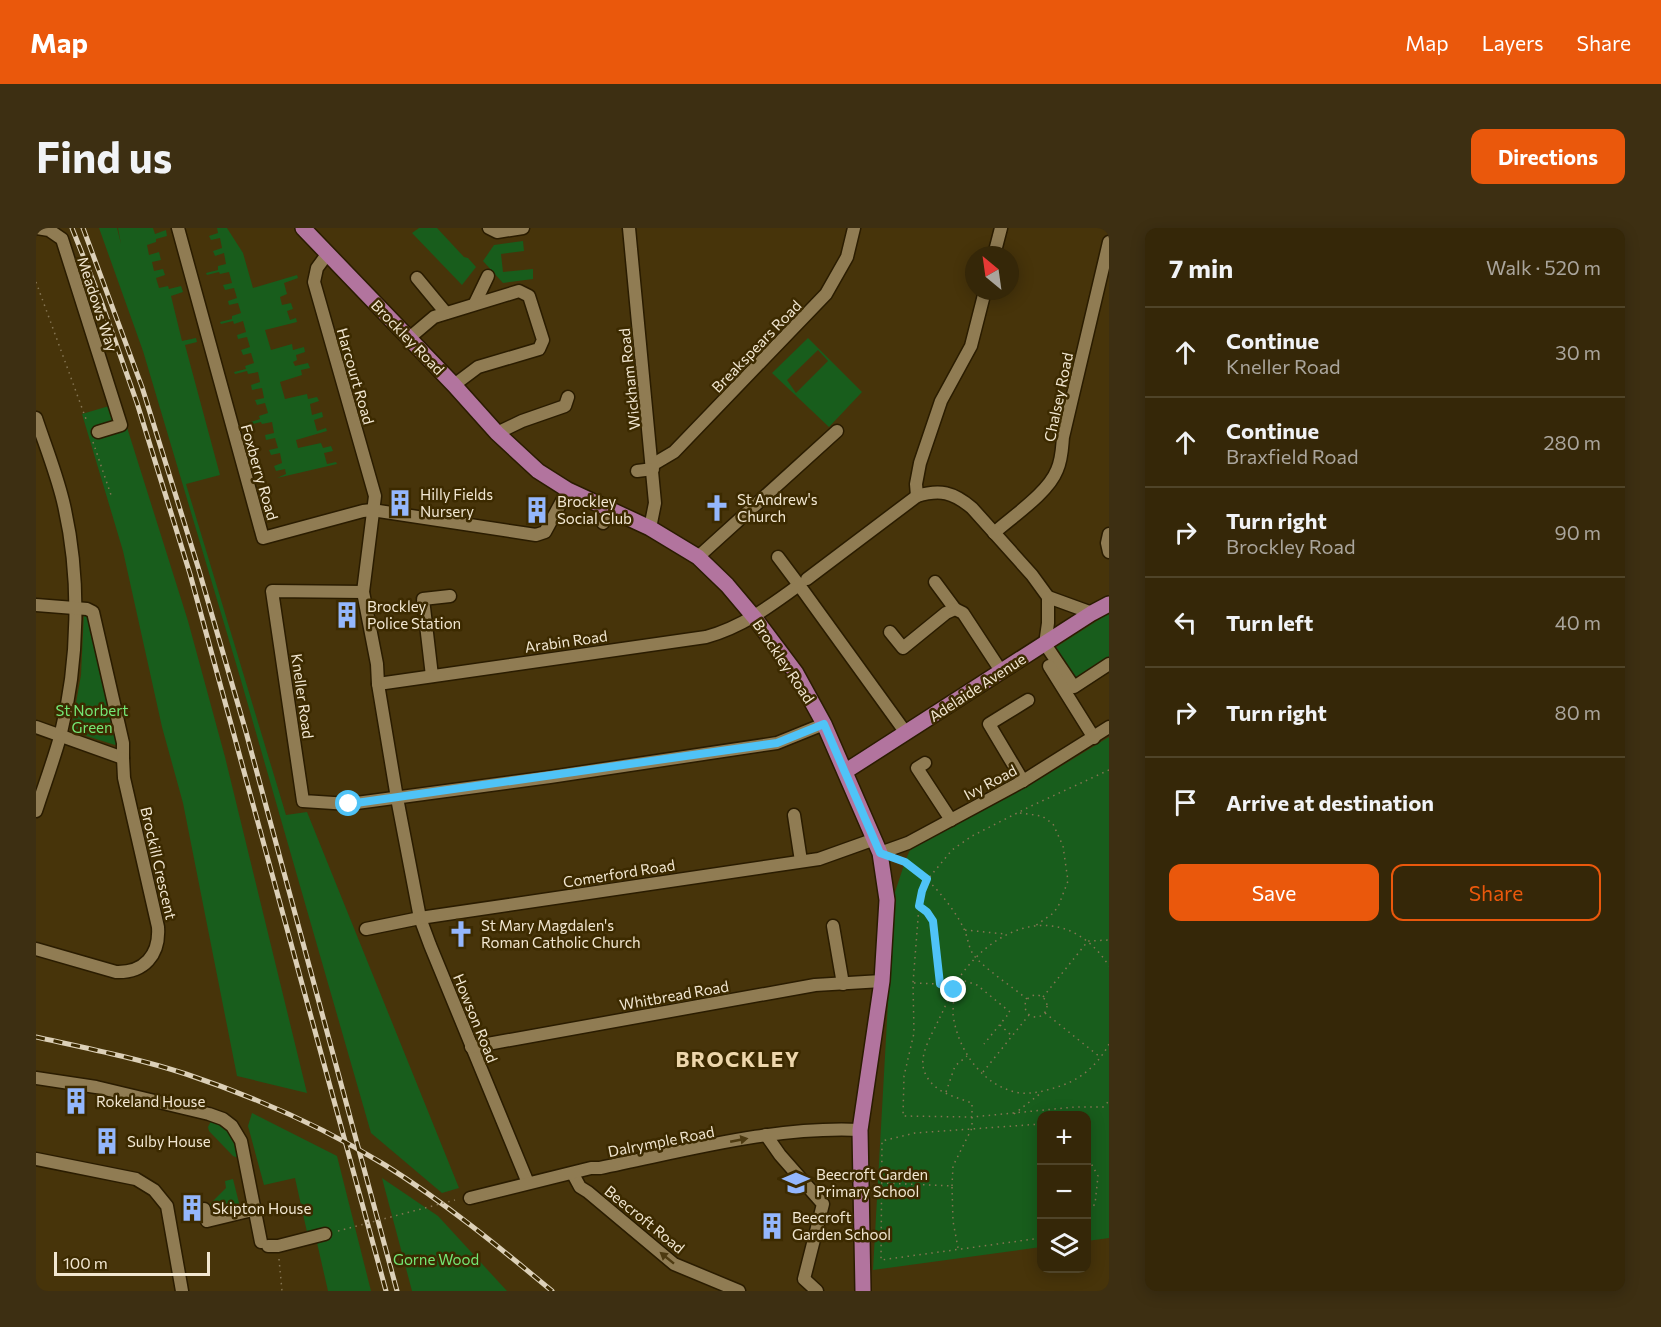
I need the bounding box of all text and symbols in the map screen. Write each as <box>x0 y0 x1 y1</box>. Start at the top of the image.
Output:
text: Map <box>30 25 88 59</box>
text: Map <box>1405 30 1449 55</box>
text: Layers <box>1482 30 1544 55</box>
text: Share <box>1577 30 1631 55</box>
button: Directions <box>1471 129 1625 184</box>
text: Find us <box>36 130 172 182</box>
north arrow <box>965 246 1019 300</box>
text: 7 min <box>1169 252 1233 283</box>
street label: Meadows Way <box>74 254 122 354</box>
text: Walk · 520 m <box>1486 255 1601 279</box>
street label: Brockley Road <box>368 296 448 378</box>
street label: Breakspears Road <box>707 296 805 396</box>
street label: Harcourt Road <box>334 326 378 426</box>
street label: Wickham Road <box>615 327 643 431</box>
text: Continue <box>1226 327 1319 354</box>
icon: ahead <box>1169 336 1202 369</box>
text: 30 m <box>1555 340 1601 364</box>
street label: Chalsey Road <box>1040 351 1076 443</box>
text: Kneller Road <box>1226 354 1341 378</box>
text: Continue <box>1226 417 1319 444</box>
street label: Foxberry Road <box>238 422 282 522</box>
icon: ahead <box>1169 426 1202 459</box>
text: 280 m <box>1543 430 1601 454</box>
text: Braxfield Road <box>1226 444 1359 468</box>
place label: Hilly Fields Nursery <box>420 485 493 520</box>
building icon: Hilly Fields Nursery <box>385 488 415 518</box>
place label: St Andrew's Church <box>737 490 818 525</box>
place label: Brockley Social Club <box>557 492 632 527</box>
church icon: St Andrew's Church <box>702 493 732 523</box>
building icon: Brockley Social Club <box>522 495 552 525</box>
text: Turn right <box>1226 507 1327 534</box>
icon: right <box>1169 516 1202 549</box>
text: 90 m <box>1555 520 1601 544</box>
text: Brockley Road <box>1226 534 1356 558</box>
place label: Brockley Police Station <box>367 597 461 632</box>
building icon: Brockley Police Station <box>332 600 362 630</box>
icon: left <box>1169 606 1202 639</box>
text: Turn left <box>1226 609 1313 636</box>
text: 40 m <box>1555 610 1601 634</box>
street label: Brockley Road <box>749 616 819 706</box>
street label: Arabin Road <box>524 626 608 656</box>
street label: Adelaide Avenue <box>925 649 1029 725</box>
street label: Kneller Road <box>288 652 318 740</box>
icon: right <box>1169 696 1202 729</box>
text: Turn right <box>1226 699 1327 726</box>
text: 80 m <box>1555 700 1601 724</box>
park label: St Norbert Green <box>56 701 128 736</box>
street label: Ivy Road <box>960 761 1020 803</box>
icon: arrive <box>1169 786 1202 819</box>
text: Arrive at destination <box>1226 789 1434 816</box>
route start <box>335 790 361 816</box>
street label: Brockill Crescent <box>137 805 181 921</box>
street label: Comerford Road <box>562 855 676 891</box>
button: Save <box>1169 864 1379 921</box>
button: Share <box>1391 864 1601 921</box>
place label: St Mary Magdalen's Roman Catholic Church <box>481 916 641 951</box>
church icon: St Mary Magdalen's Roman Catholic Church <box>446 919 476 949</box>
street label: Howson Road <box>450 971 502 1065</box>
route end <box>940 976 966 1002</box>
street label: Whitbread Road <box>618 977 730 1013</box>
district label: BROCKLEY <box>675 1046 801 1071</box>
building icon: Rokeland House <box>61 1086 91 1116</box>
place label: Rokeland House <box>96 1092 205 1110</box>
map controls <box>1037 1111 1091 1273</box>
button: + <box>1037 1111 1091 1165</box>
street label: Dalrymple Road <box>606 1122 716 1160</box>
building icon: Sulby House <box>92 1126 122 1156</box>
place label: Sulby House <box>127 1132 211 1150</box>
one-way arrow <box>730 1135 749 1144</box>
place label: Beecroft Garden Primary School <box>816 1165 928 1200</box>
button: − <box>1037 1165 1091 1219</box>
school or university icon: Beecroft Garden Primary School <box>781 1168 811 1198</box>
street label: Beecroft Road <box>601 1181 689 1257</box>
building icon: Skipton House <box>177 1193 207 1223</box>
place label: Skipton House <box>212 1199 311 1217</box>
place label: Beecroft Garden School <box>792 1208 891 1243</box>
building icon: Beecroft Garden School <box>757 1211 787 1241</box>
button: layers <box>1037 1219 1091 1273</box>
scale bar <box>54 1249 210 1276</box>
park label: Gorne Wood <box>393 1250 479 1268</box>
one-way arrow <box>659 1252 675 1265</box>
text: 100 m <box>63 1253 108 1272</box>

